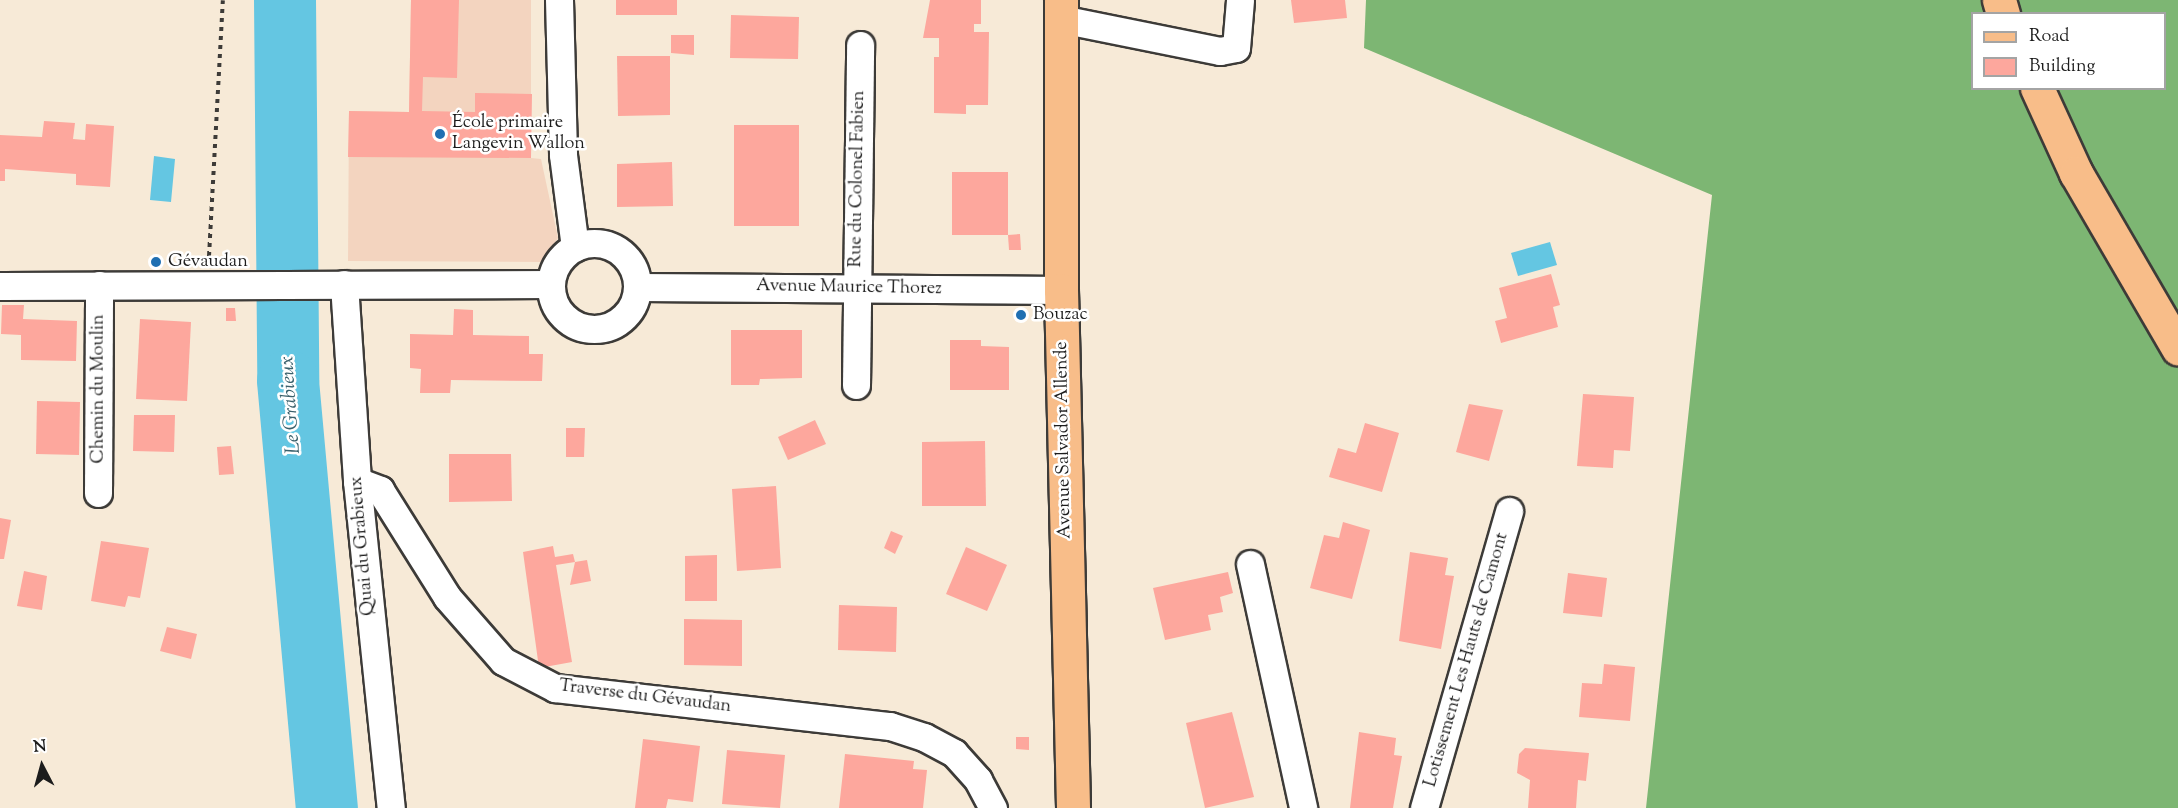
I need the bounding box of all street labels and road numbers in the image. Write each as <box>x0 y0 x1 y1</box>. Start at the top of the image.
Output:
street label: Rue du Colonel Fabien <box>846 90 870 268</box>
street label: Avenue Maurice Thorez <box>756 276 942 300</box>
street label: Chemin du Moulin <box>88 314 110 464</box>
street label: Avenue Salvador Allende <box>1051 341 1077 539</box>
street label: Quai du Grabieux <box>346 475 380 617</box>
street label: Lotissement Les Hauts de Camont <box>1420 530 1514 790</box>
street label: Traverse du Gévaudan <box>558 676 732 718</box>

